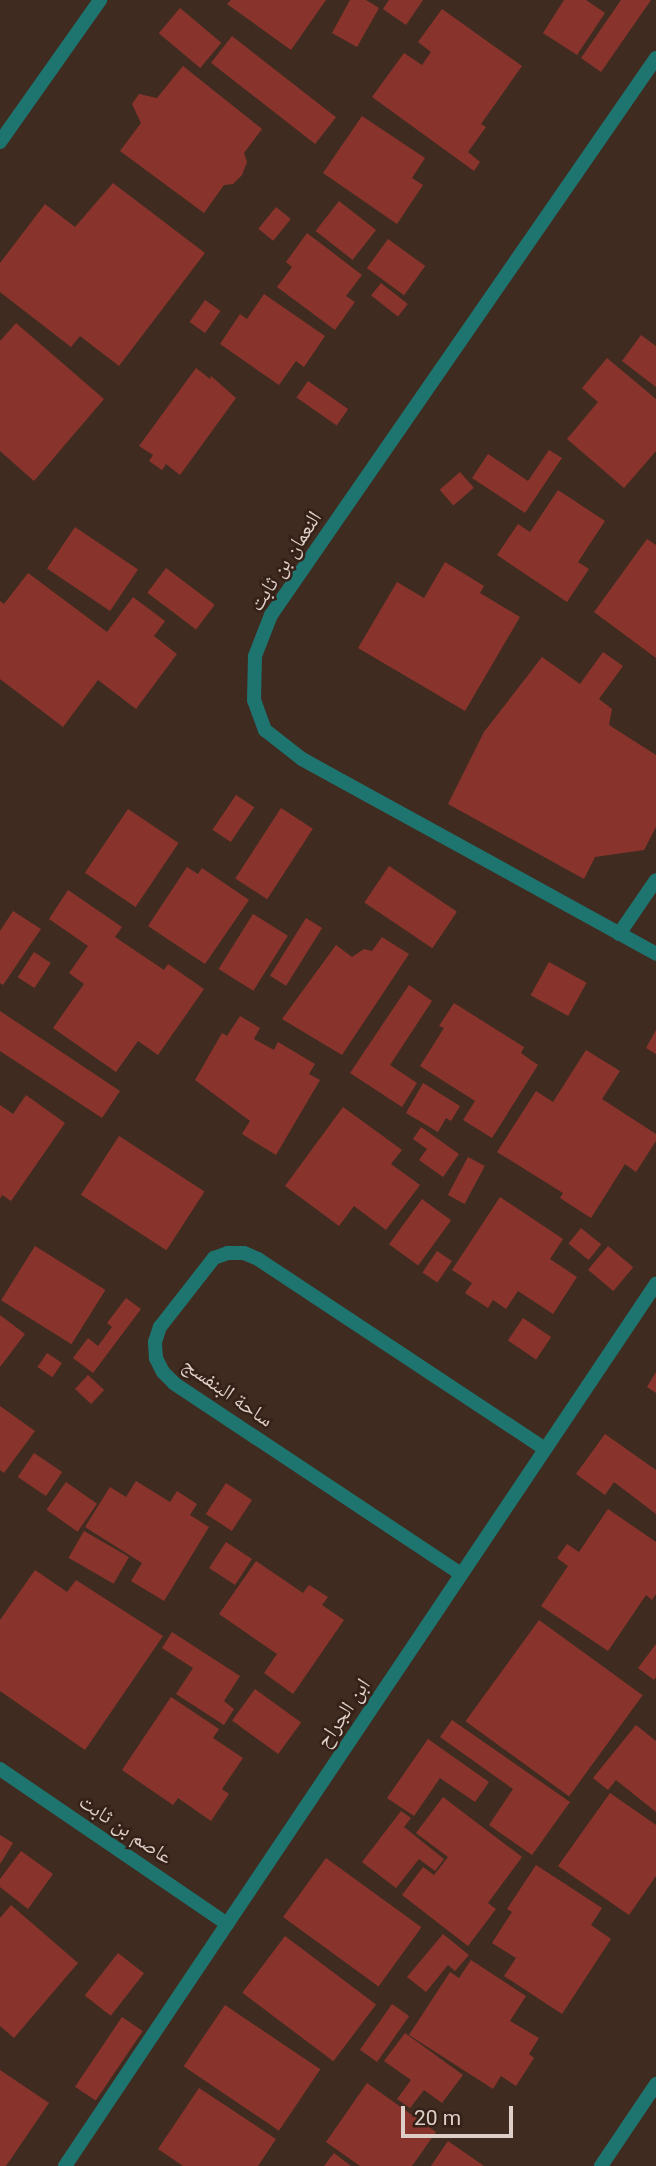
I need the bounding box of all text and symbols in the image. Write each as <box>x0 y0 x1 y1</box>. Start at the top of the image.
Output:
street label: النعمان بن ثابت <box>243 506 327 616</box>
street label: ساحة البنفسج <box>178 1352 278 1432</box>
street label: ابن الجراح <box>311 1673 375 1753</box>
street label: عاصم بن ثابت <box>74 1789 178 1869</box>
scale bar <box>404 2092 516 2136</box>
text: 20 m <box>414 2106 461 2130</box>

